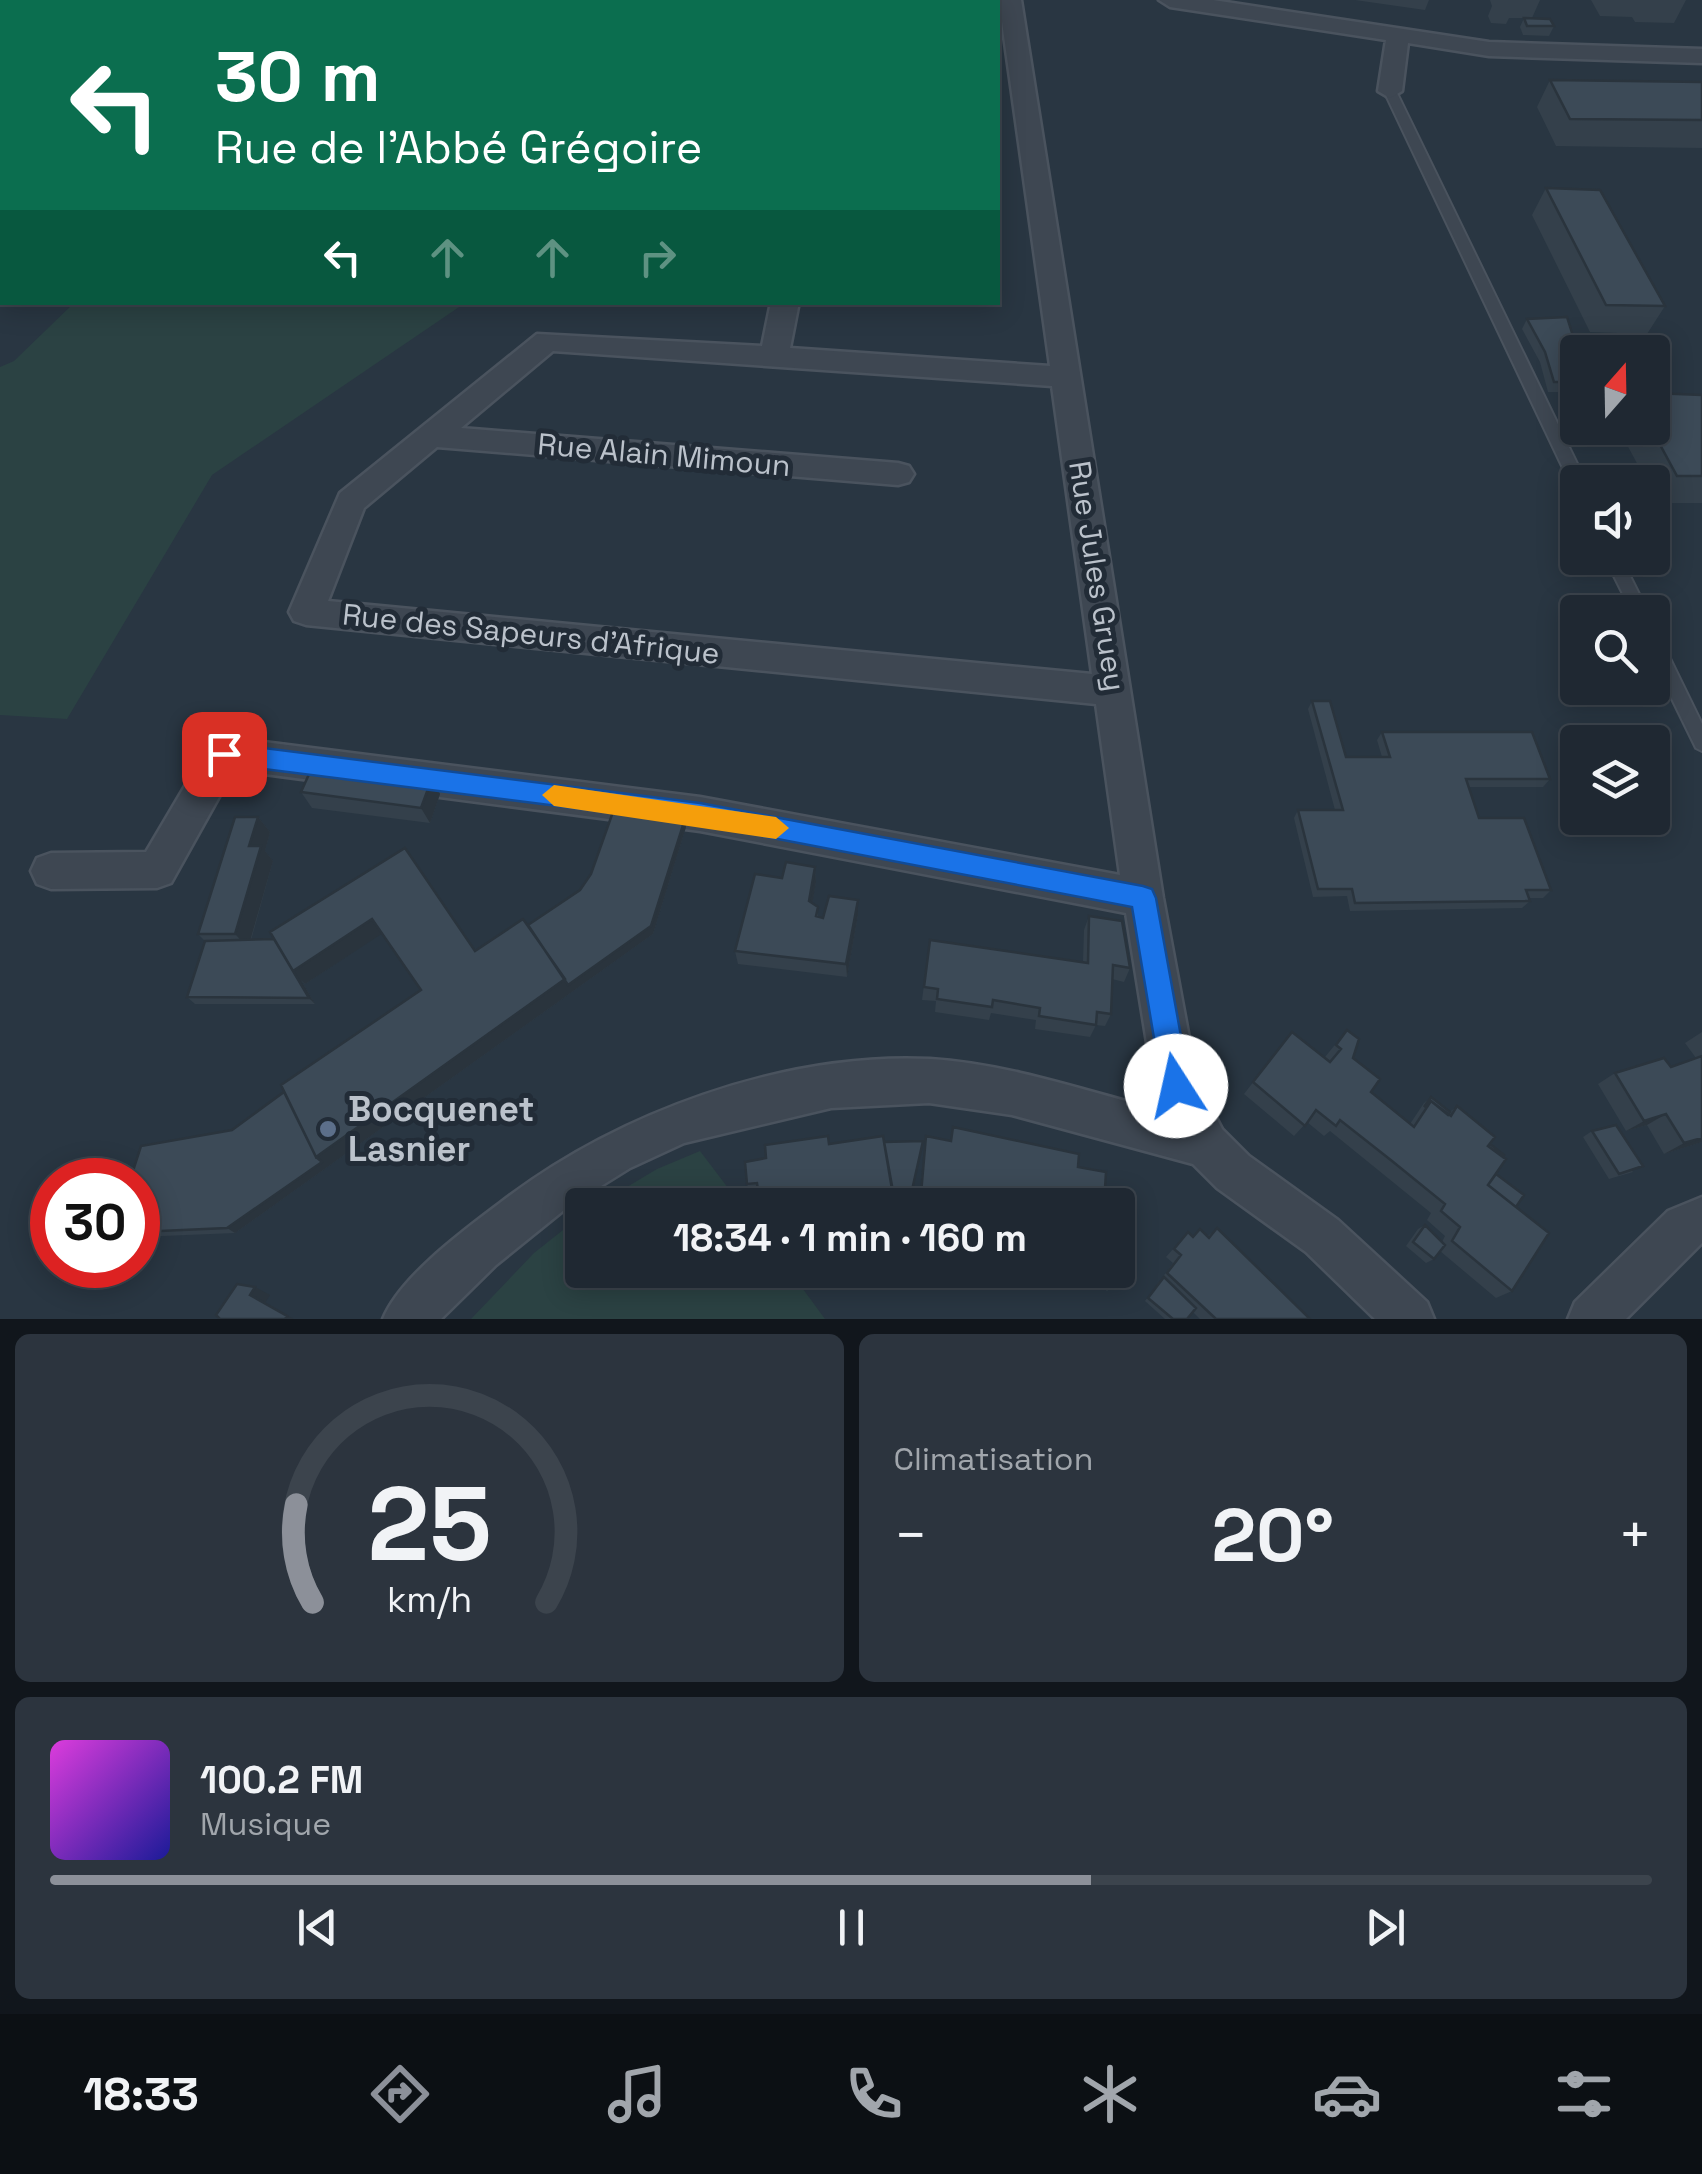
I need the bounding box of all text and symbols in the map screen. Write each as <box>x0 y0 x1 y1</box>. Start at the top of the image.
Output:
text: 30 m <box>215 32 380 121</box>
icon: left <box>50 40 180 170</box>
text: Rue de l'Abbé Grégoire <box>215 119 702 176</box>
icon: left <box>315 230 370 285</box>
icon: ahead <box>420 230 475 285</box>
icon: ahead <box>525 230 580 285</box>
icon: right <box>630 230 685 285</box>
north arrow <box>1560 335 1670 445</box>
map controls <box>1560 335 1670 835</box>
street label: Rue Alain Mimoun <box>536 424 792 485</box>
street label: Rue Jules Gruey <box>1060 458 1135 694</box>
button: sound <box>1560 465 1670 575</box>
street label: Rue des Sapeurs d'Afrique <box>341 594 722 673</box>
button: search <box>1560 595 1670 705</box>
pin <box>182 712 267 797</box>
button: layers <box>1560 725 1670 835</box>
icon: arrive <box>197 727 252 782</box>
position arrow <box>1124 1034 1228 1138</box>
place label: Bocquenet Lasnier <box>348 1087 534 1171</box>
marker: Bocquenet Lasnier <box>317 1118 339 1140</box>
speed limit sign: 30 <box>30 1158 160 1288</box>
text: 18:34 · 1 min · 160 m <box>673 1214 1027 1262</box>
text: Climatisation <box>894 1439 1093 1479</box>
text: 25 <box>367 1458 491 1590</box>
text: 20° <box>1211 1487 1334 1583</box>
text: − <box>894 1500 928 1570</box>
text: + <box>1618 1500 1652 1570</box>
text: km/h <box>387 1577 472 1622</box>
text: 100.2 FM <box>200 1756 363 1804</box>
text: Musique <box>200 1804 331 1844</box>
icon: previous <box>290 1900 345 1955</box>
icon: pause <box>824 1900 879 1955</box>
icon: next <box>1358 1900 1413 1955</box>
icon: directions <box>365 2059 435 2129</box>
icon: music <box>602 2059 672 2129</box>
icon: phone <box>839 2059 909 2129</box>
icon: climate <box>1075 2059 1145 2129</box>
icon: car <box>1312 2059 1382 2129</box>
icon: filters <box>1549 2059 1619 2129</box>
text: 18:33 <box>83 2066 199 2123</box>

